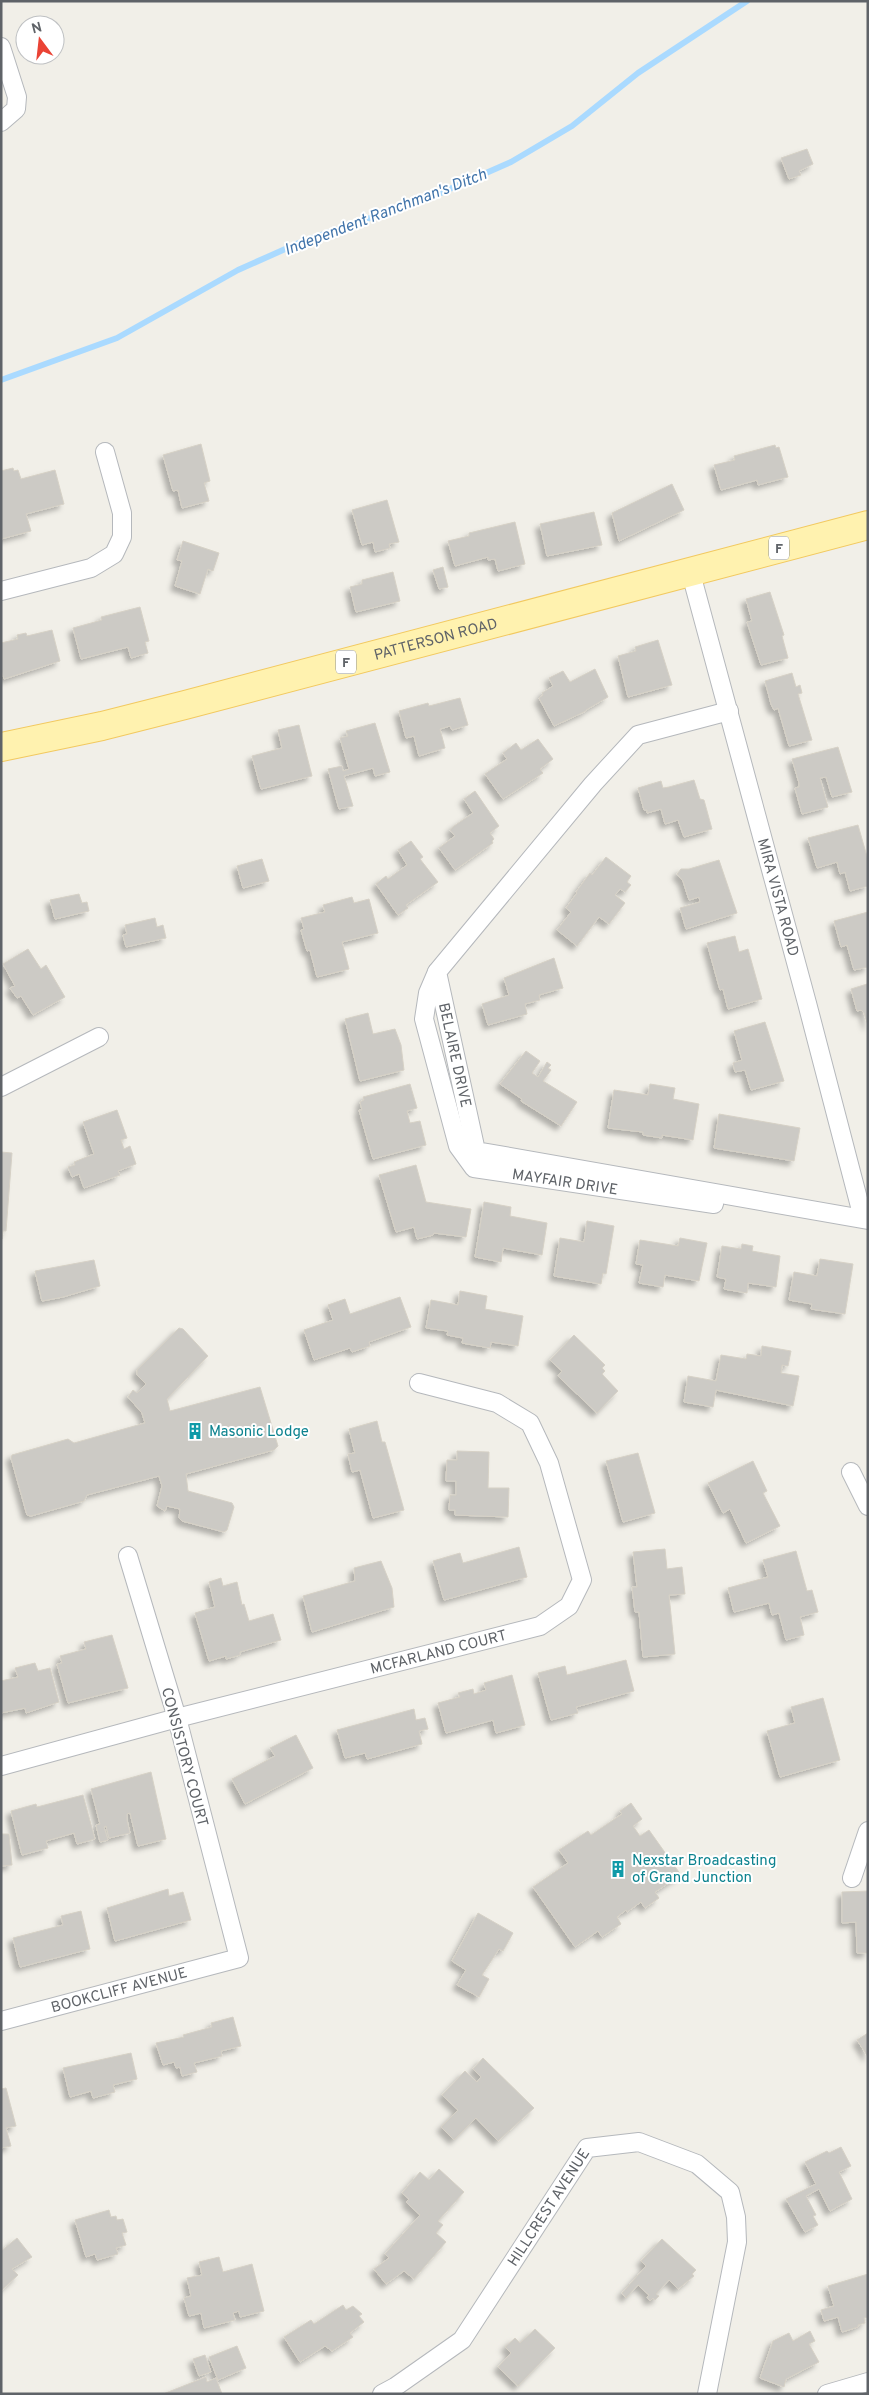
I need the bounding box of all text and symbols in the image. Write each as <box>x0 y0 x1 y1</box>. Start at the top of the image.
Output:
north arrow <box>15 15 65 65</box>
text: N <box>30 19 44 38</box>
water label: Independent Ranchman's Ditch <box>282 165 490 261</box>
road number: F <box>769 536 789 560</box>
street label: PATTERSON ROAD <box>372 615 500 666</box>
road number: F <box>336 650 356 674</box>
street label: MIRA VISTA ROAD <box>752 836 802 959</box>
street label: BELAIRE DRIVE <box>433 1001 474 1110</box>
street label: MAYFAIR DRIVE <box>511 1166 619 1200</box>
building icon: Masonic Lodge <box>185 1421 205 1441</box>
place label: Masonic Lodge <box>209 1423 309 1442</box>
street label: MCFARLAND COURT <box>369 1627 509 1680</box>
street label: CONSISTORY COURT <box>156 1686 211 1829</box>
place label: Nexstar Broadcasting of Grand Junction <box>632 1852 776 1888</box>
building icon: Nexstar Broadcasting of Grand Junction <box>608 1859 628 1879</box>
street label: BOOKCLIFF AVENUE <box>49 1964 189 2018</box>
street label: HILLCREST AVENUE <box>504 2146 595 2270</box>

